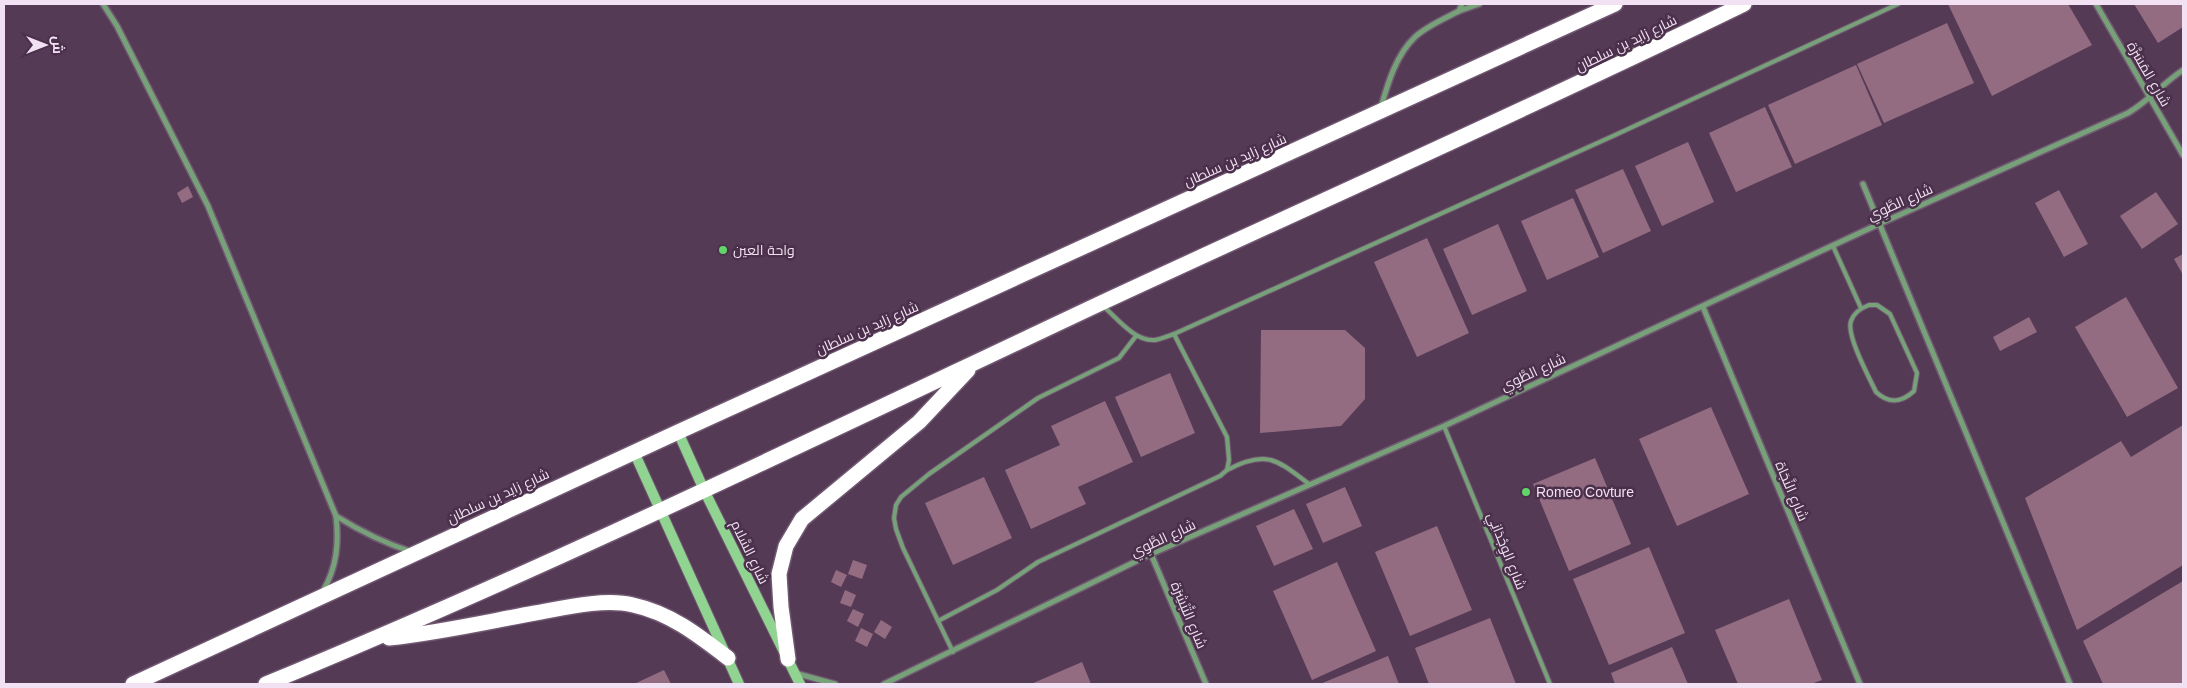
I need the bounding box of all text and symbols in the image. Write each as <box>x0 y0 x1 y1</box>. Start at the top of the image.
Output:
street label: شارع زايد بن سلطان <box>1573 12 1680 75</box>
north arrow <box>20 20 70 70</box>
text: ش <box>49 36 66 54</box>
street label: شارع المَسَرَّة <box>2123 39 2174 110</box>
street label: شارع زايد بن سلطان <box>1181 130 1289 191</box>
street label: شارع الطَّوِي <box>1865 181 1937 227</box>
place label: واحة العين <box>733 242 795 258</box>
marker: واحة العين <box>717 244 729 256</box>
street label: شارع زايد بن سلطان <box>813 298 921 359</box>
street label: شارع الطَّوِي <box>1498 350 1570 398</box>
street label: شارع النَّجَاة <box>1771 458 1813 524</box>
street label: شارع زايد بن سلطان <box>444 465 552 528</box>
place label: Romeo Covture <box>1536 484 1634 500</box>
marker: Romeo Covture <box>1520 486 1532 498</box>
street label: شارع الوِجْدَانِي <box>1481 510 1530 593</box>
street label: شارع الطَّوِي <box>1128 516 1200 564</box>
street label: شارع السَّلام <box>726 518 772 587</box>
street label: شارع التَّبْشِرَة <box>1167 578 1212 651</box>

